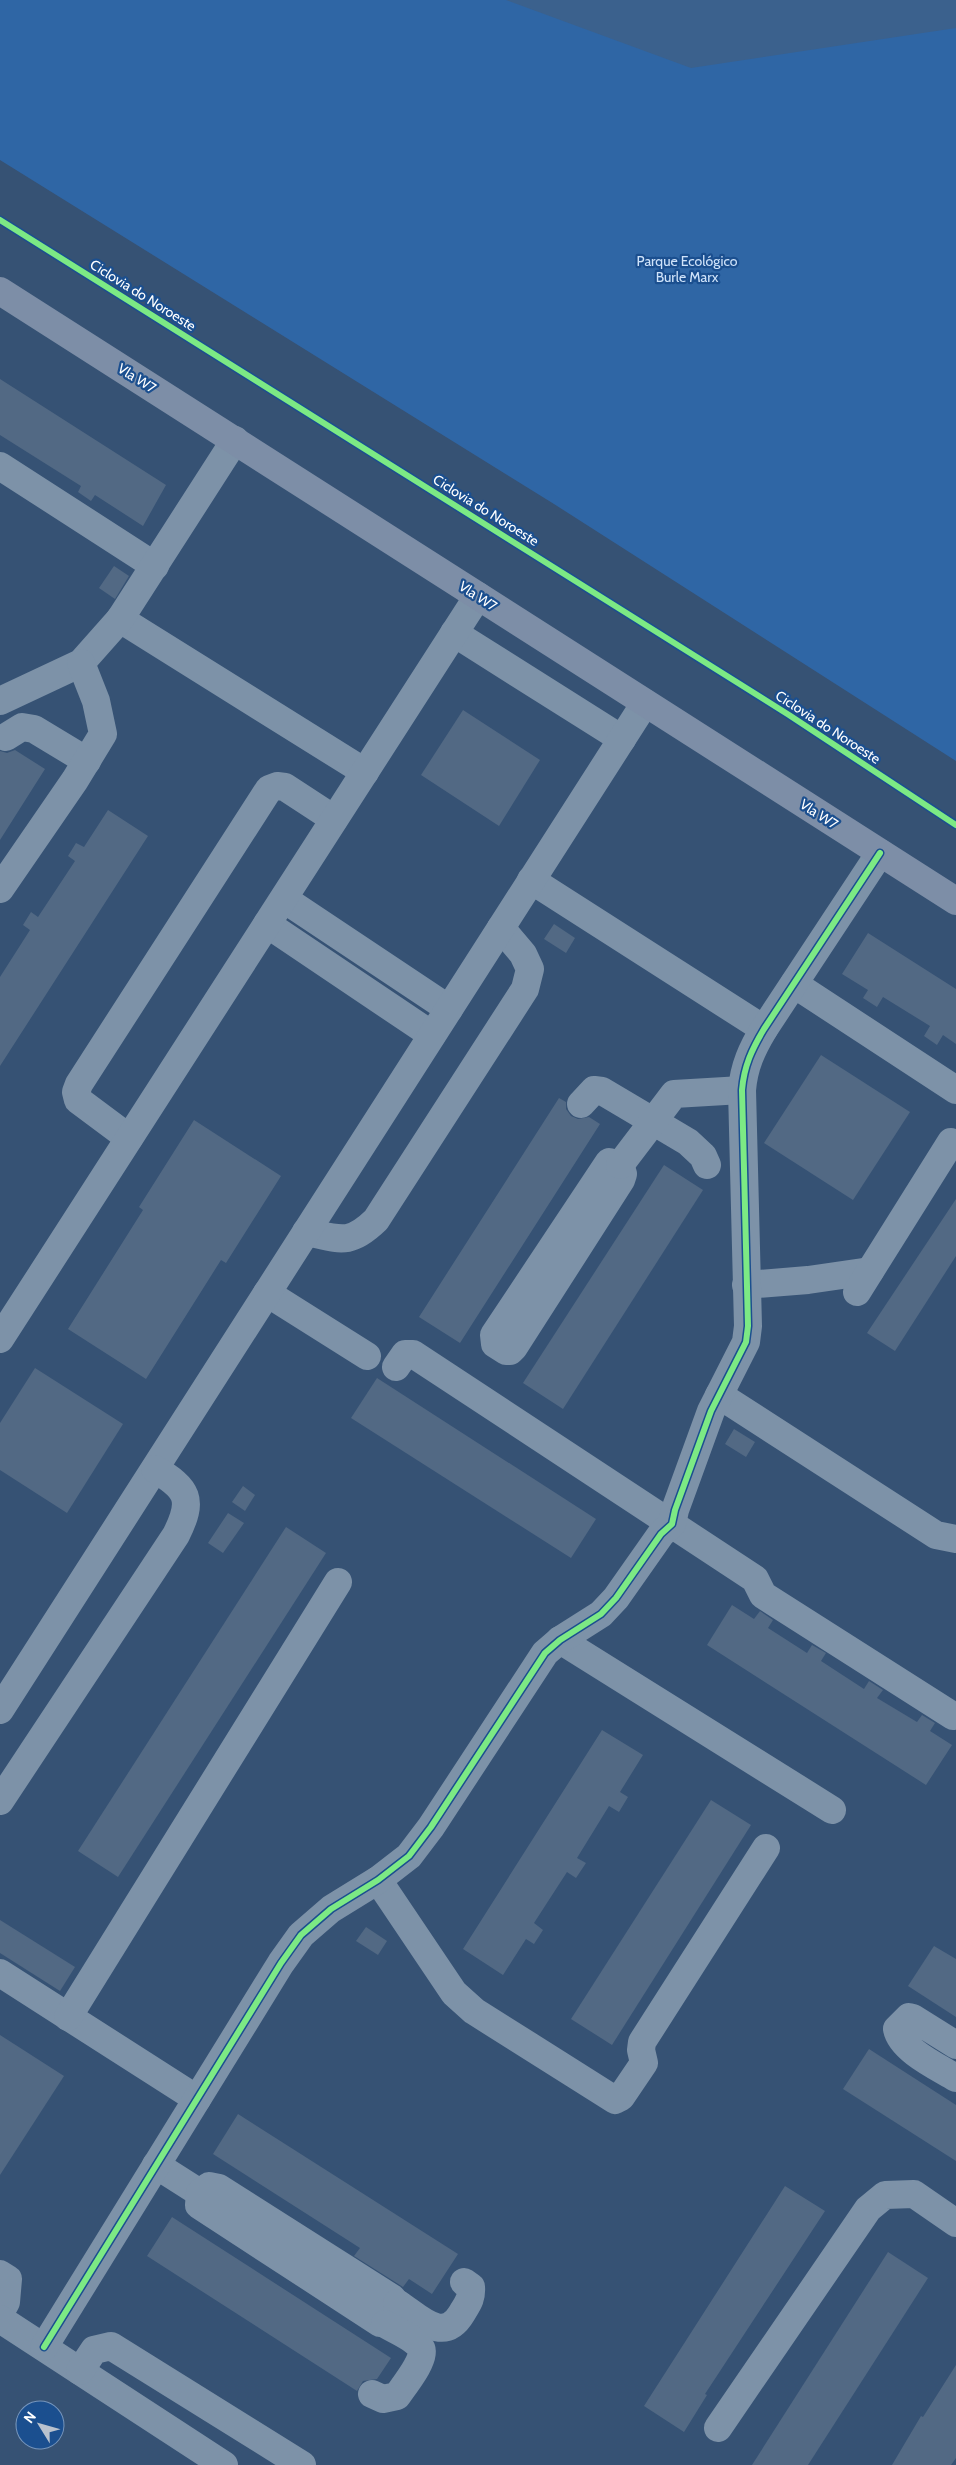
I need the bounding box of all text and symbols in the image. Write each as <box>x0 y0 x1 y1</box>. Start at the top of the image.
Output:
park label: Parque Ecológico Burle Marx <box>637 252 738 286</box>
street label: Ciclovia do Noroeste <box>87 255 199 335</box>
street label: Vla W7 <box>114 359 160 397</box>
street label: Ciclovia do Noroeste <box>430 470 542 550</box>
street label: Vla W7 <box>455 577 501 615</box>
street label: Ciclovia do Noroeste <box>772 686 884 768</box>
street label: Vla W7 <box>796 795 842 833</box>
north arrow <box>15 2400 65 2450</box>
text: N <box>19 2408 40 2427</box>

